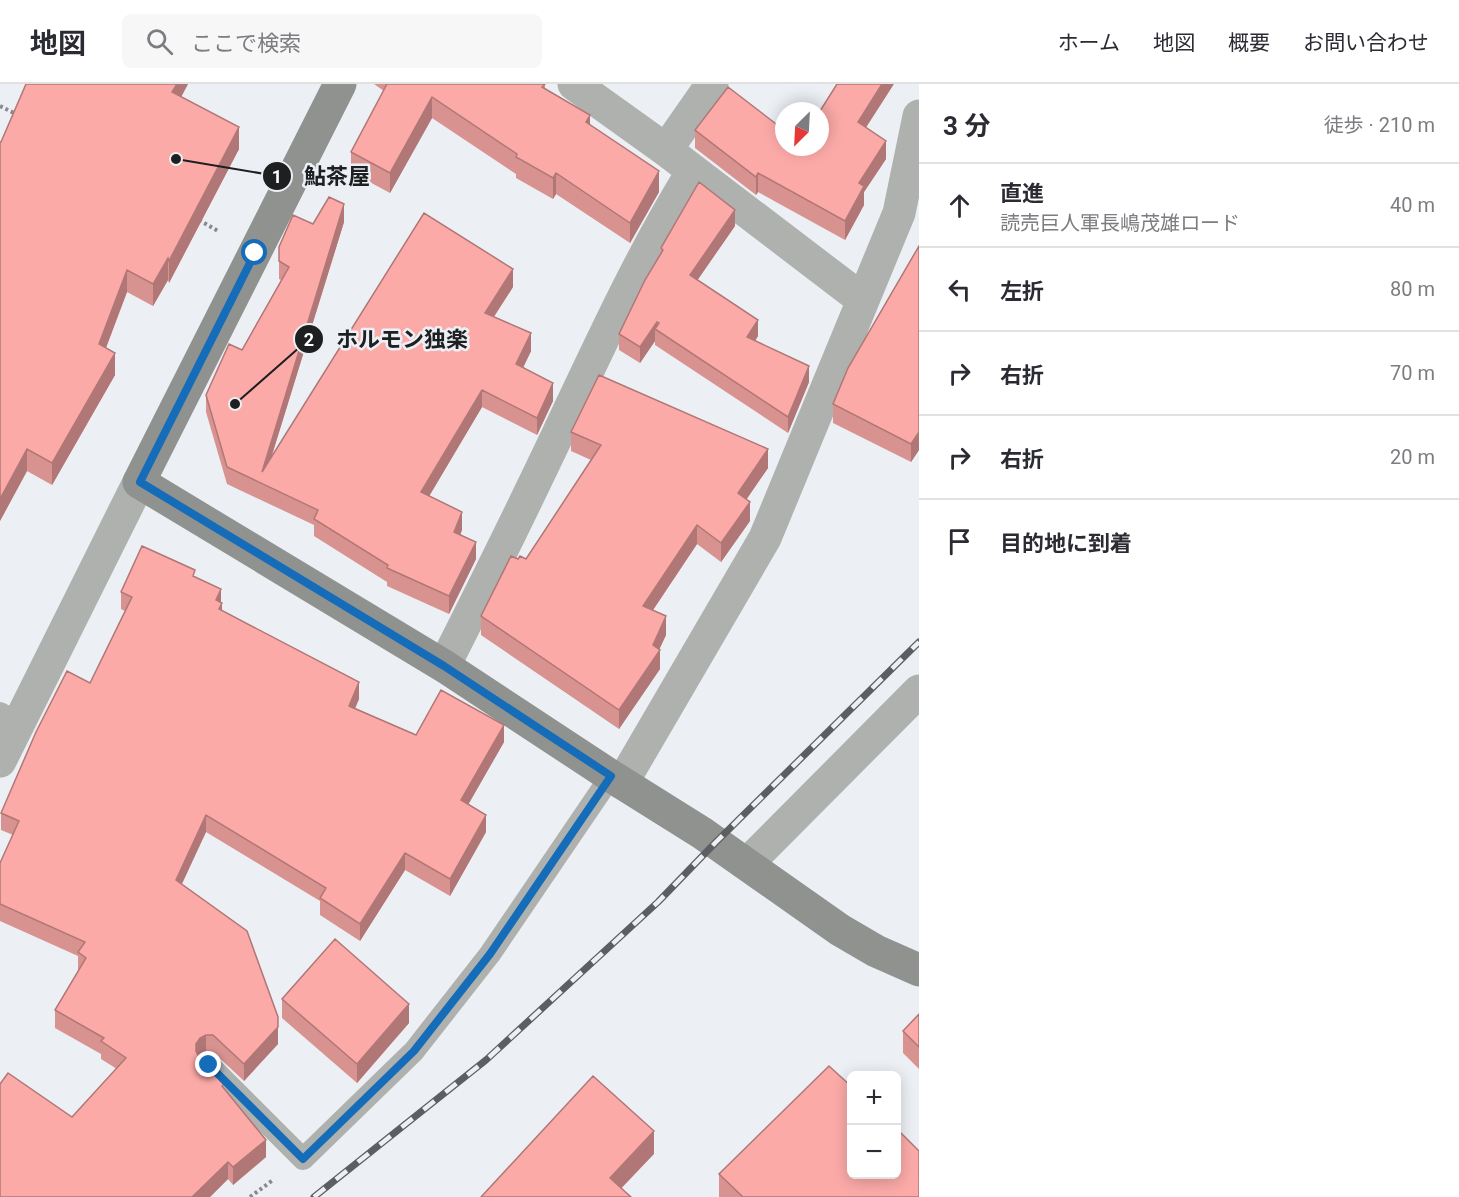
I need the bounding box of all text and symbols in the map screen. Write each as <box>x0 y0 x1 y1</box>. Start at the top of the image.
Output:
search box <box>122 14 542 68</box>
icon: search <box>143 25 176 58</box>
text: 地図 <box>30 27 86 60</box>
text: ここで検索 <box>191 31 301 56</box>
text: ホーム <box>1058 31 1120 55</box>
text: 地図 <box>1153 31 1195 55</box>
text: 概要 <box>1228 31 1270 55</box>
text: お問い合わせ <box>1303 31 1429 55</box>
north arrow <box>775 102 829 156</box>
text: 3 分 <box>943 111 990 141</box>
text: 徒歩 · 210 m <box>1324 113 1435 137</box>
callout: 鮎茶屋 <box>262 156 382 196</box>
text: 鮎茶屋 <box>304 164 370 189</box>
text: 1 <box>272 166 282 187</box>
text: 直進 <box>1000 181 1044 206</box>
icon: ahead <box>943 189 976 222</box>
text: 40 m <box>1390 193 1435 217</box>
text: 読売巨人軍長嶋茂雄ロード <box>1000 211 1240 235</box>
route start <box>241 239 267 265</box>
icon: left <box>943 273 976 306</box>
text: 80 m <box>1390 277 1435 301</box>
text: 左折 <box>1000 279 1044 304</box>
callout: ホルモン独楽 <box>294 319 480 359</box>
text: ホルモン独楽 <box>336 327 468 352</box>
text: 2 <box>304 329 314 350</box>
icon: right <box>943 357 976 390</box>
text: 70 m <box>1390 361 1435 385</box>
text: 右折 <box>1000 363 1044 388</box>
icon: right <box>943 441 976 474</box>
text: 20 m <box>1390 445 1435 469</box>
text: 右折 <box>1000 447 1044 472</box>
icon: arrive <box>943 525 976 558</box>
text: 目的地に到着 <box>1000 531 1132 556</box>
route end <box>195 1051 221 1077</box>
map controls <box>847 1071 901 1179</box>
button: + <box>847 1071 901 1125</box>
button: − <box>847 1125 901 1179</box>

